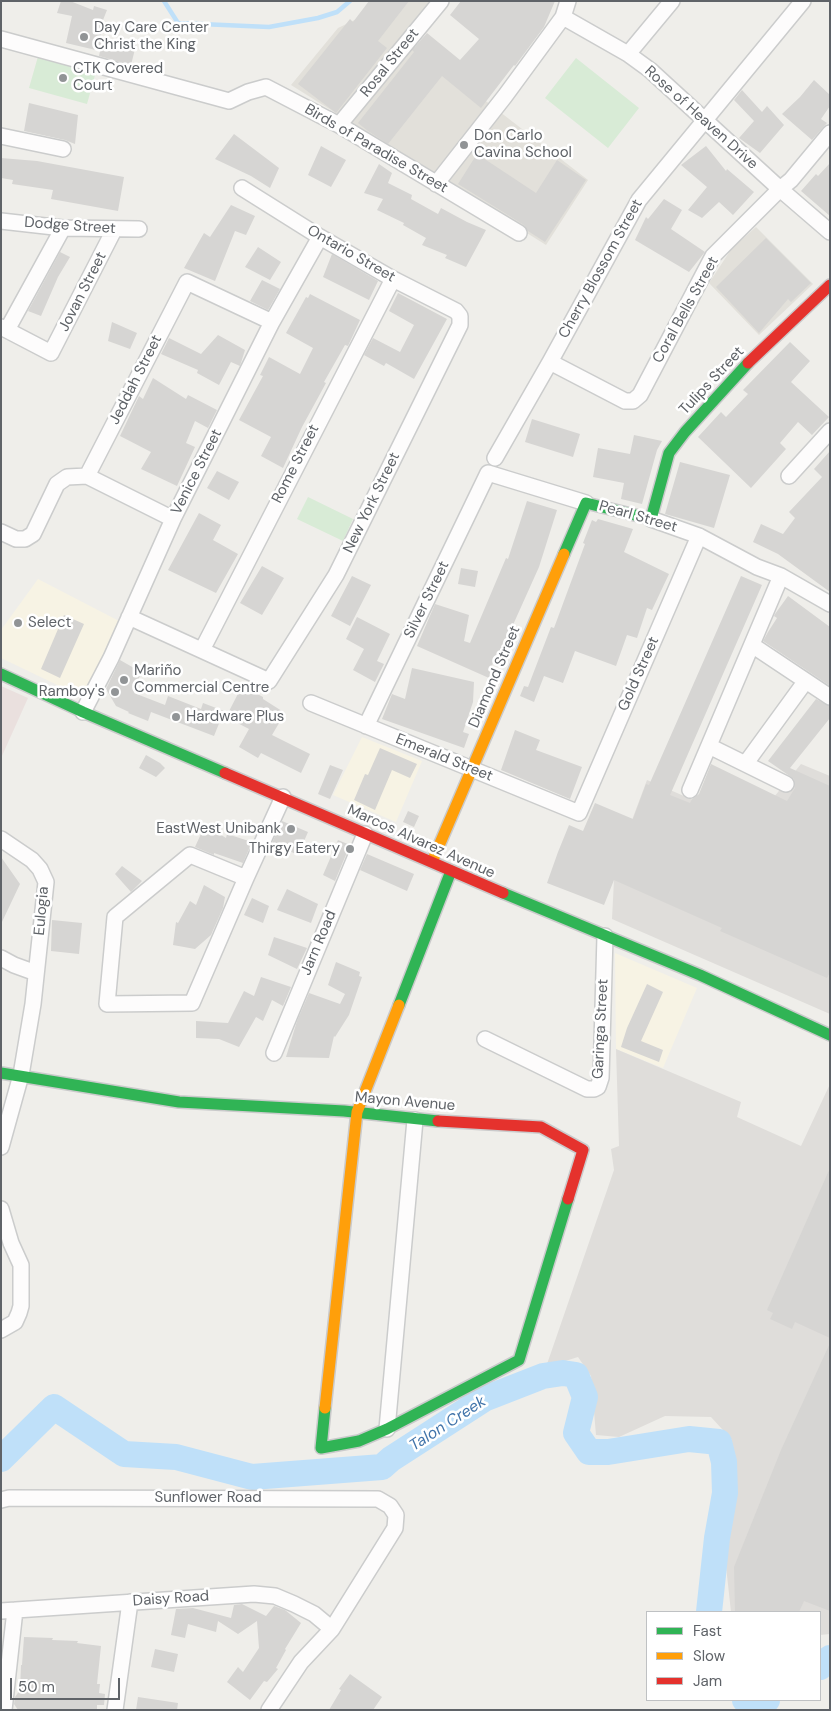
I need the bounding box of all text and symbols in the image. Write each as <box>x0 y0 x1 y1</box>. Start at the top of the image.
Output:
place label: Day Care Center Christ the King <box>94 19 209 54</box>
street label: Rosal Street <box>357 25 423 101</box>
marker: Day Care Center Christ the King <box>78 31 90 43</box>
place label: CTK Covered Court <box>73 60 163 95</box>
street label: Rose of Heaven Drive <box>641 62 761 174</box>
marker: CTK Covered Court <box>57 72 69 84</box>
street label: Birds of Paradise Street <box>301 101 451 197</box>
place label: Don Carlo Cavina School <box>474 127 572 162</box>
marker: Don Carlo Cavina School <box>458 139 470 151</box>
street label: Cherry Blossom Street <box>555 196 647 342</box>
street label: Dodge Street <box>24 214 116 238</box>
street label: Ontario Street <box>304 222 398 286</box>
street label: Jovan Street <box>55 249 111 335</box>
street label: Coral Bells Street <box>649 254 723 366</box>
street label: Jeddah Street <box>106 332 166 428</box>
street label: Tulips Street <box>676 343 748 419</box>
street label: Rome Street <box>269 422 323 506</box>
street label: Venice Street <box>168 426 226 518</box>
street label: New York Street <box>340 450 404 556</box>
street label: Pearl Street <box>597 497 679 537</box>
street label: Silver Street <box>401 558 453 642</box>
place label: Select <box>28 614 71 632</box>
marker: Select <box>12 617 24 629</box>
street label: Diamond Street <box>465 623 525 731</box>
street label: Gold Street <box>615 634 663 714</box>
place label: Mariño Commercial Centre <box>134 662 269 697</box>
marker: Mariño Commercial Centre <box>118 674 130 686</box>
place label: Ramboy's <box>39 683 105 701</box>
marker: Ramboy's <box>109 686 121 698</box>
place label: Hardware Plus <box>186 708 284 726</box>
marker: Hardware Plus <box>170 711 182 723</box>
street label: Emerald Street <box>393 730 495 786</box>
street label: Marcos Alvarez Avenue <box>344 801 498 883</box>
place label: EastWest Unibank <box>156 820 281 838</box>
marker: EastWest Unibank <box>285 823 297 835</box>
place label: Thirgy Eatery <box>249 840 340 858</box>
marker: Thirgy Eatery <box>344 843 356 855</box>
street label: Eulogia <box>31 886 53 936</box>
street label: Jarn Road <box>297 908 341 978</box>
street label: Garinga Street <box>589 978 613 1080</box>
street label: Mayon Avenue <box>354 1089 456 1115</box>
water label: Talon Creek <box>406 1392 490 1456</box>
street label: Sunflower Road <box>154 1489 262 1507</box>
street label: Daisy Road <box>132 1587 210 1611</box>
legend <box>646 1611 821 1701</box>
text: Fast <box>693 1621 722 1641</box>
text: Slow <box>693 1646 725 1666</box>
scale bar <box>12 1668 122 1700</box>
text: Jam <box>693 1671 722 1691</box>
text: 50 m <box>18 1677 55 1697</box>

